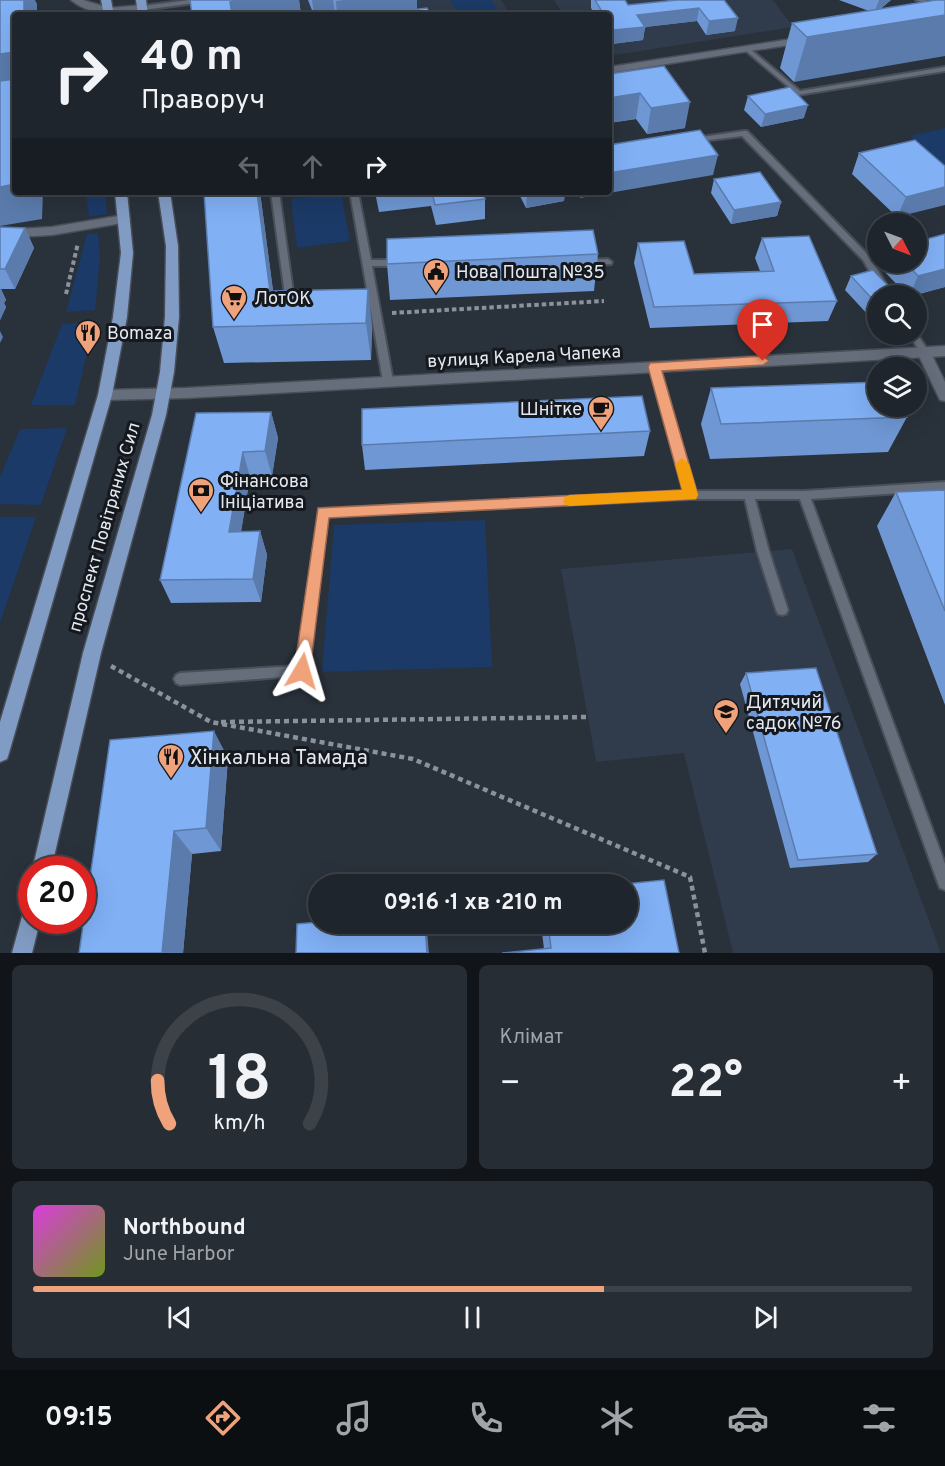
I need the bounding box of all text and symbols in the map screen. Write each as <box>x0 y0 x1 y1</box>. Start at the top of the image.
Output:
text: 40 m <box>141 32 243 85</box>
icon: right <box>42 36 120 114</box>
text: Праворуч <box>141 84 265 118</box>
icon: left <box>233 150 266 183</box>
icon: ahead <box>296 150 329 183</box>
icon: right <box>359 150 392 183</box>
north arrow <box>867 213 927 273</box>
map controls <box>867 213 927 417</box>
public building icon: Нова Пошта №35 <box>421 257 451 295</box>
place label: Нова Пошта №35 <box>456 262 605 285</box>
supermarket icon: ЛотОК <box>219 283 249 321</box>
button: search <box>867 285 927 345</box>
place label: ЛотОК <box>254 288 311 311</box>
pin <box>737 299 788 361</box>
icon: arrive <box>746 308 779 341</box>
restaurant icon: Bomaza <box>73 318 103 356</box>
place label: Bomaza <box>107 323 172 346</box>
street label: вулиця Карела Чапека <box>427 341 622 374</box>
button: layers <box>867 357 927 417</box>
cafe icon: Шнітке <box>586 394 616 432</box>
place label: Шнітке <box>520 399 582 422</box>
street label: проспект Повітряних Сил <box>64 420 146 635</box>
place label: Фінансова Ініціатива <box>220 471 309 515</box>
bank icon: Фінансова Ініціатива <box>186 476 216 514</box>
position arrow <box>270 639 334 703</box>
place label: Дитячий садок №76 <box>746 692 842 736</box>
school or university icon: Дитячий садок №76 <box>711 697 741 735</box>
restaurant icon: Хінкальна Тамада <box>156 742 186 780</box>
place label: Хінкальна Тамада <box>190 745 368 772</box>
speed limit sign: 20 <box>18 856 96 934</box>
text: 09:16 · 1 хв · 210 m <box>383 890 563 917</box>
text: Клімат <box>500 1025 563 1051</box>
text: 18 <box>207 1043 271 1122</box>
text: 22° <box>669 1056 743 1113</box>
text: − <box>500 1064 521 1106</box>
text: + <box>891 1064 912 1106</box>
text: km/h <box>213 1110 265 1137</box>
text: Northbound <box>123 1215 246 1242</box>
text: June Harbor <box>123 1242 235 1268</box>
icon: previous <box>163 1301 196 1334</box>
icon: pause <box>456 1301 489 1334</box>
icon: next <box>749 1301 782 1334</box>
icon: directions <box>202 1397 244 1439</box>
icon: music <box>333 1397 375 1439</box>
icon: phone <box>465 1397 507 1439</box>
icon: climate <box>596 1397 638 1439</box>
icon: car <box>727 1397 769 1439</box>
icon: filters <box>858 1397 900 1439</box>
text: 09:15 <box>45 1401 113 1435</box>

